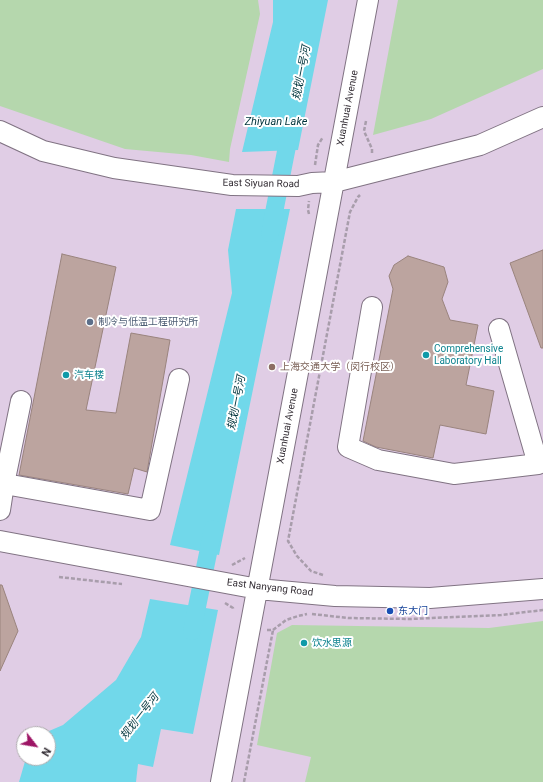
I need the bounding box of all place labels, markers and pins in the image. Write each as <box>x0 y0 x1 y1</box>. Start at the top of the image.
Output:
place label: 制冷与低温工程研究所 <box>98 316 198 328</box>
marker: 制冷与低温工程研究所 <box>85 317 95 327</box>
place label: Comprehensive Laboratory Hall <box>434 343 503 366</box>
marker: Comprehensive Laboratory Hall <box>421 350 431 360</box>
place label: 上海交通大学（闵行校区） <box>280 361 400 373</box>
marker: 上海交通大学（闵行校区） <box>267 362 277 372</box>
place label: 汽车楼 <box>74 369 104 381</box>
marker: 汽车楼 <box>61 370 71 380</box>
place label: 东大门 <box>398 605 428 617</box>
marker: 东大门 <box>385 606 395 616</box>
place label: 饮水思源 <box>312 637 352 649</box>
marker: 饮水思源 <box>299 638 309 648</box>

